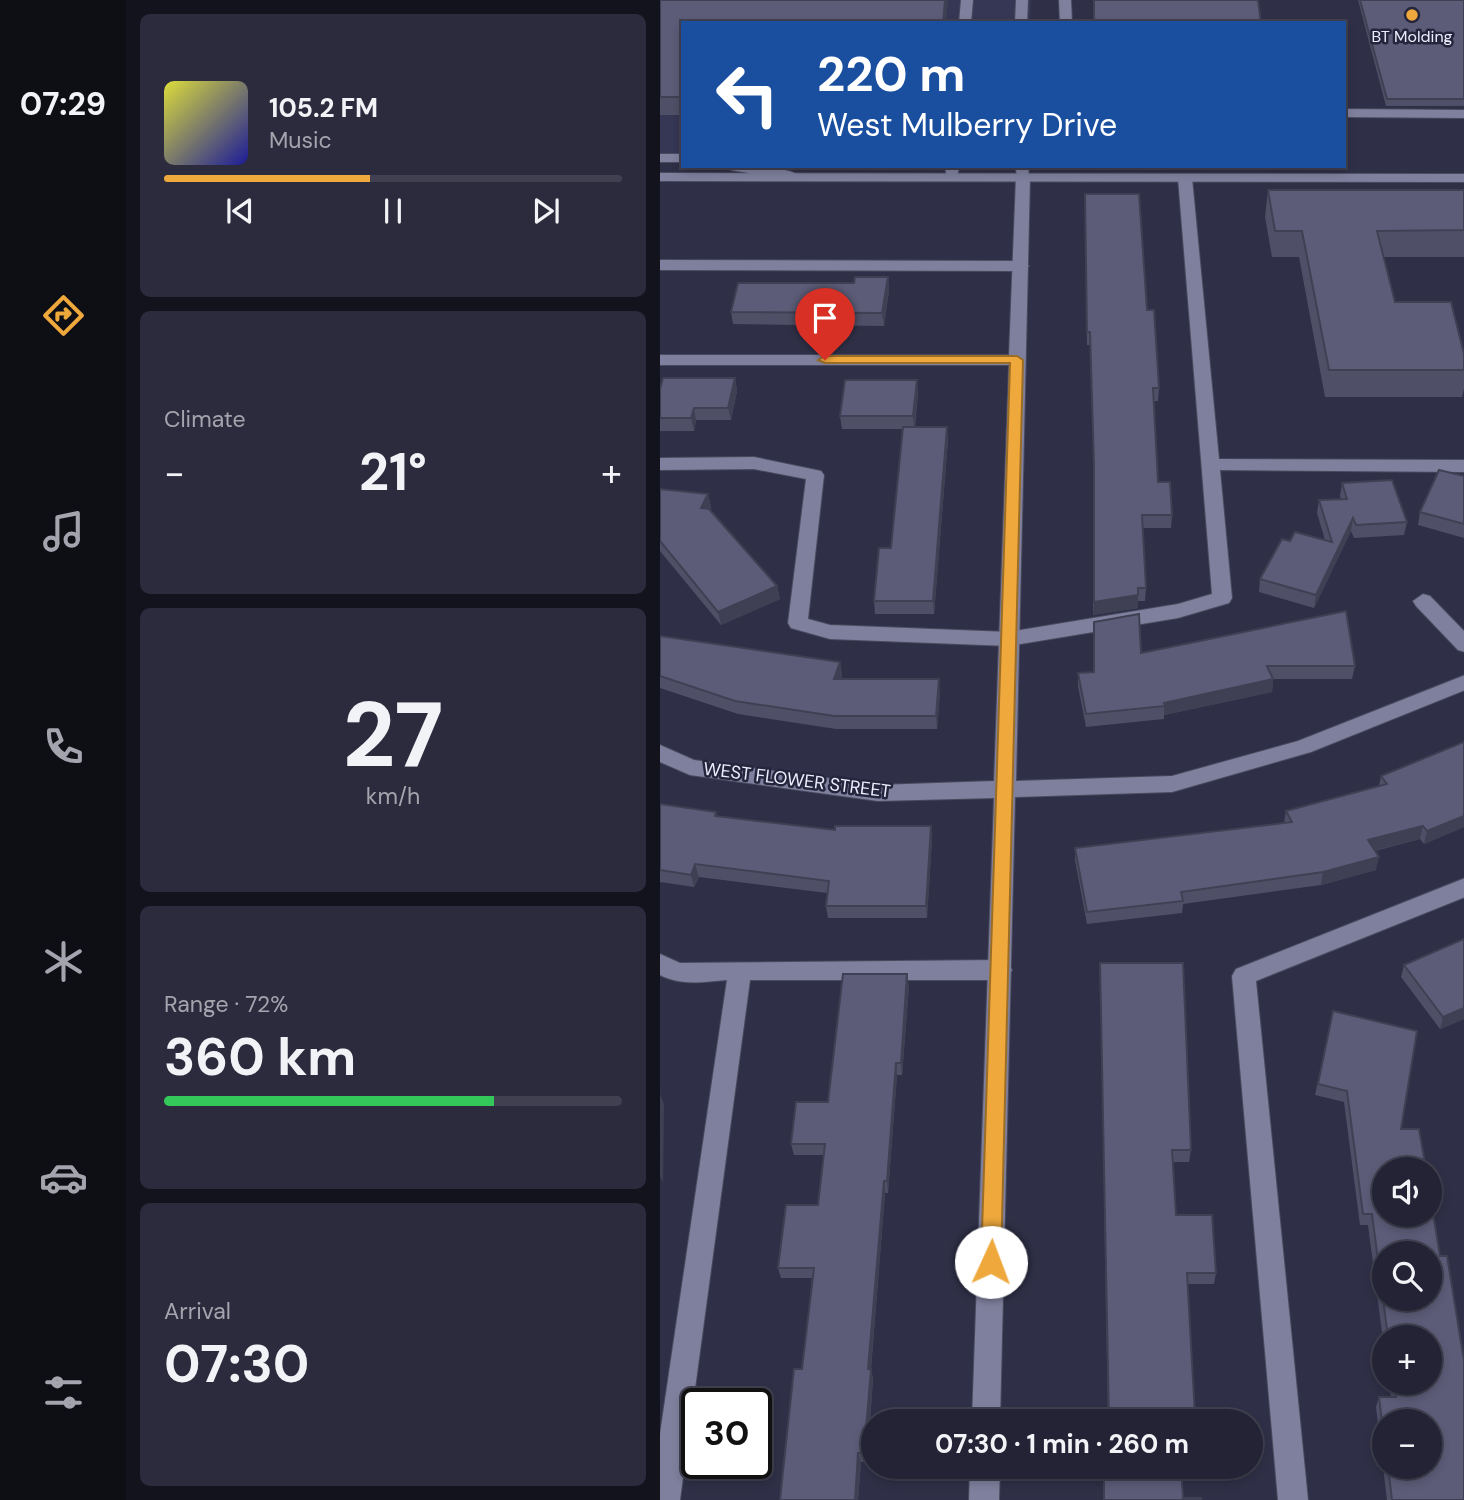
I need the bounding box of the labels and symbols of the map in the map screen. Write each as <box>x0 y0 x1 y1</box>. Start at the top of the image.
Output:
marker: BT Molding <box>1404 7 1420 23</box>
place label: BT Molding <box>1371 26 1453 47</box>
pin <box>795 288 855 360</box>
street label: WEST FLOWER STREET <box>702 757 892 803</box>
position arrow <box>954 1225 1028 1299</box>
speed limit sign: 30 <box>681 1388 772 1479</box>

